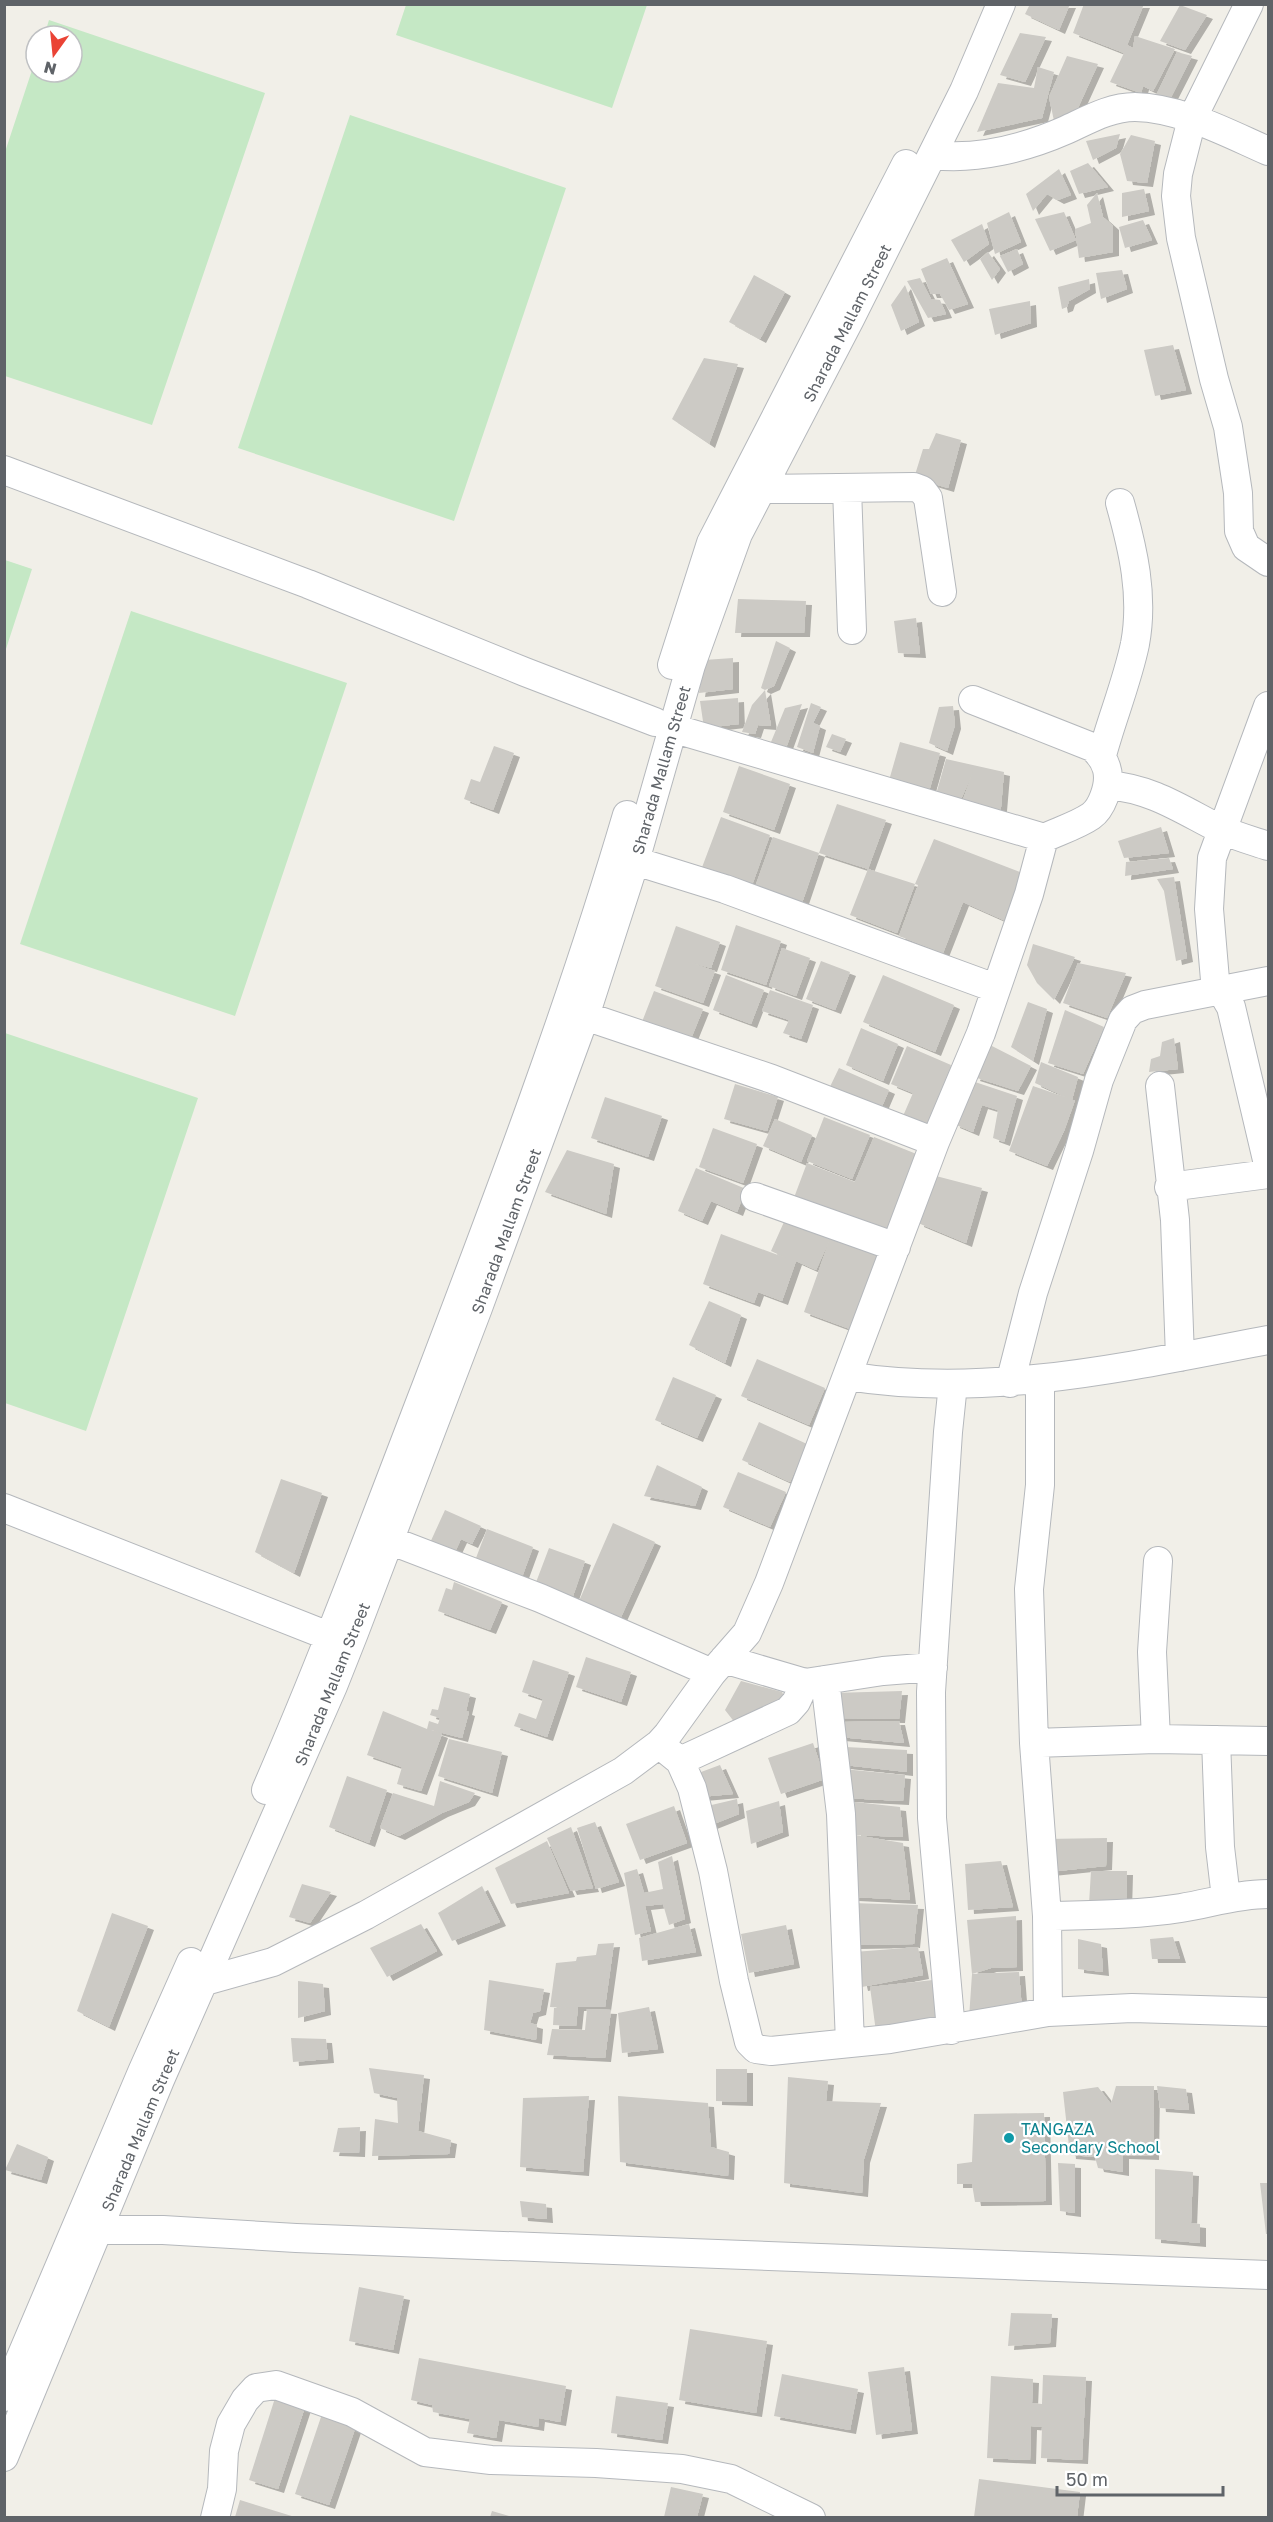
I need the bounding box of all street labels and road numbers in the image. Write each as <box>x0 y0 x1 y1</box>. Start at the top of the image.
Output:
street label: Sharada Mallam Street <box>798 241 896 405</box>
street label: Sharada Mallam Street <box>627 683 695 857</box>
street label: Sharada Mallam Street <box>467 1145 545 1317</box>
street label: Sharada Mallam Street <box>290 1599 374 1769</box>
street label: Sharada Mallam Street <box>97 2046 183 2214</box>

